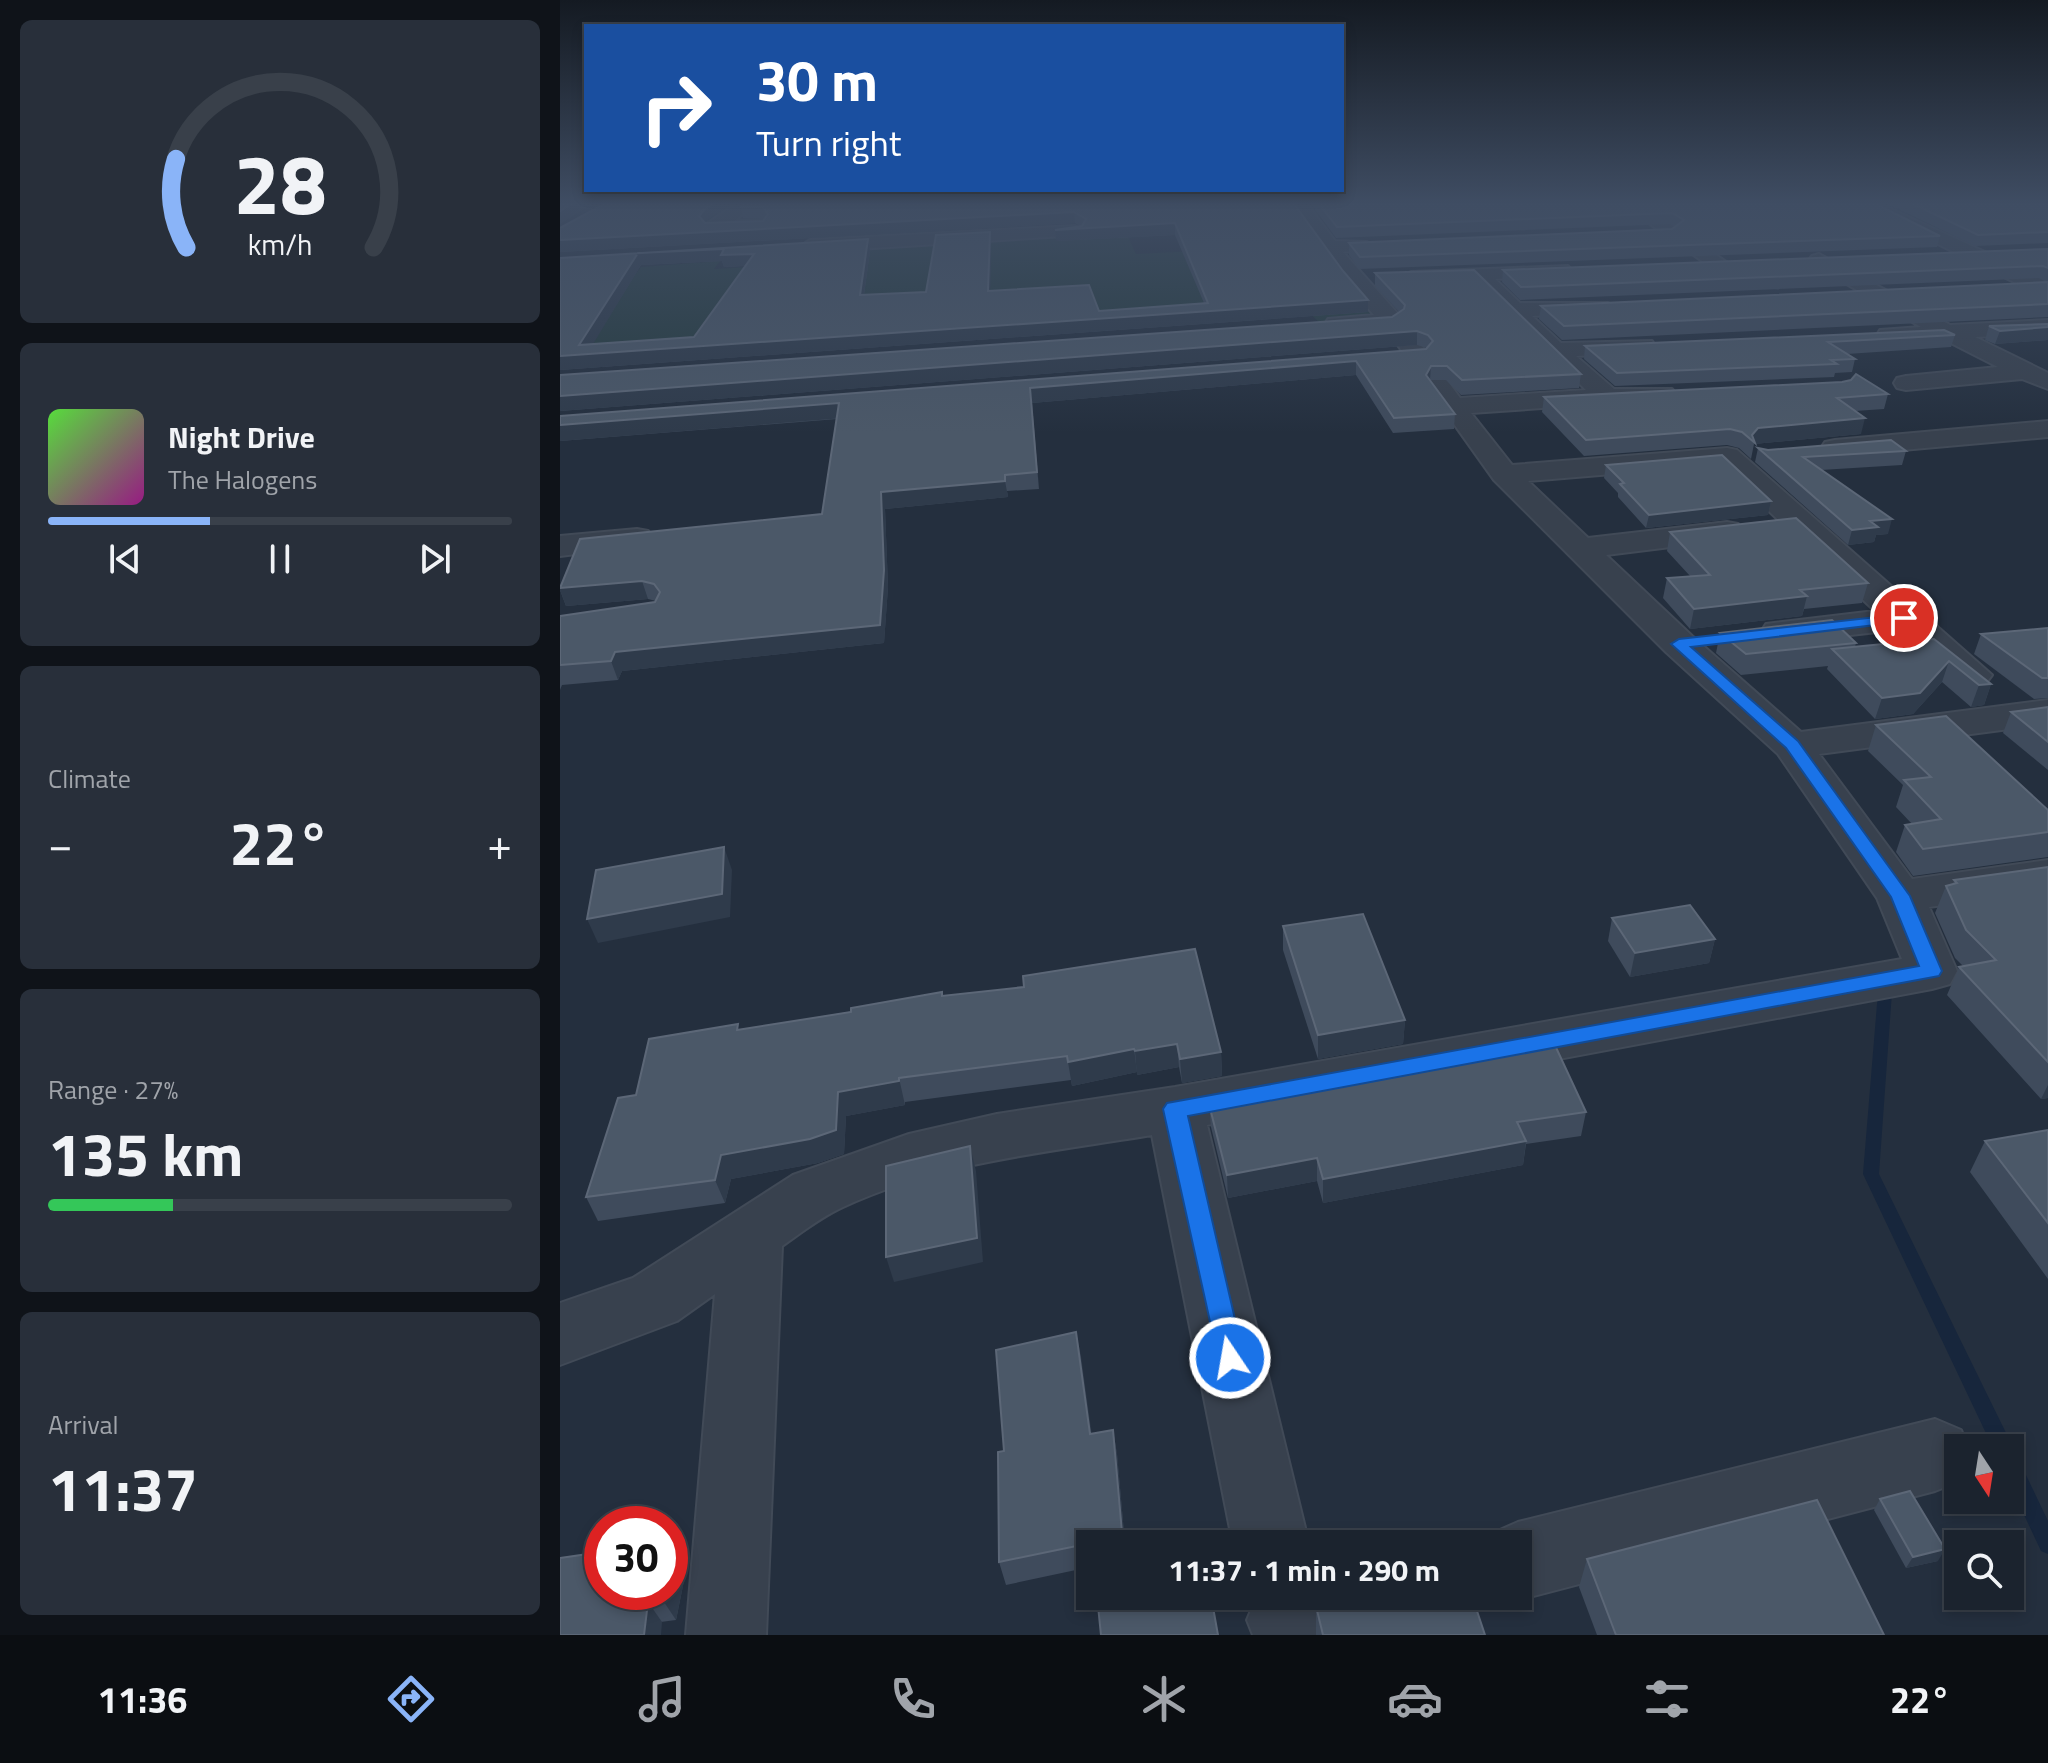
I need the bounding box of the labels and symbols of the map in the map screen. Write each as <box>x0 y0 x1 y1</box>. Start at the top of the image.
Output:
pin <box>1870 584 1938 652</box>
position arrow <box>1188 1316 1272 1400</box>
north arrow <box>1944 1434 2024 1514</box>
speed limit sign: 30 <box>584 1506 688 1610</box>

